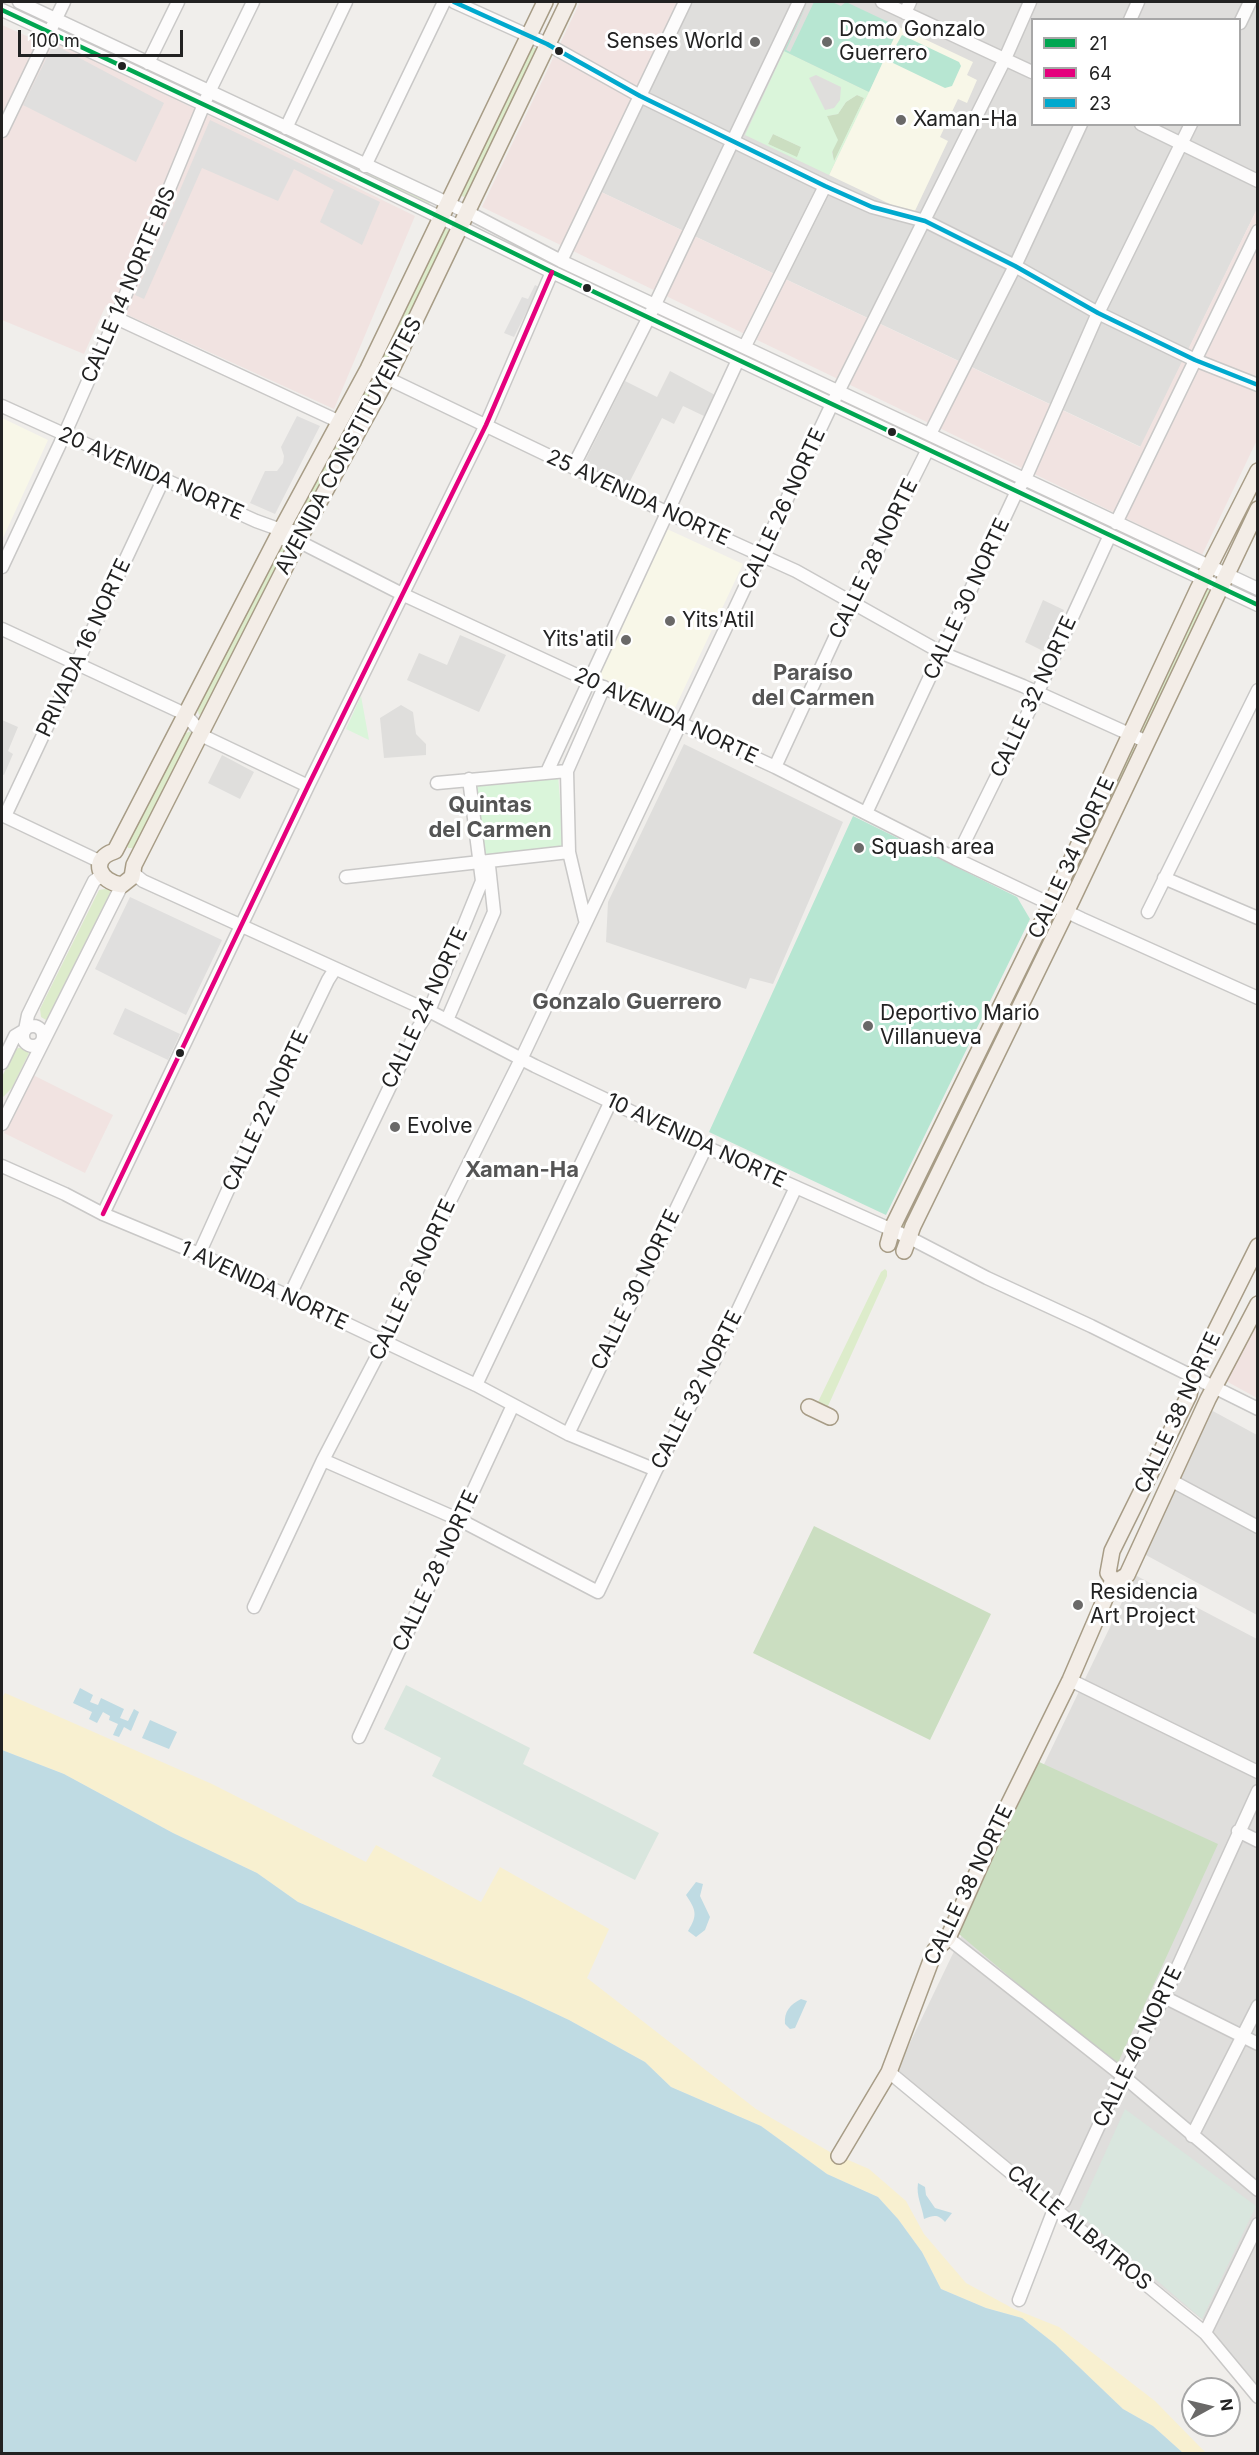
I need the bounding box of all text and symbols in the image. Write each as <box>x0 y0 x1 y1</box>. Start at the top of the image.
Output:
place label: Domo Gonzalo Guerrero <box>839 17 985 67</box>
scale bar <box>21 18 186 56</box>
legend <box>1031 18 1241 126</box>
place label: Senses World <box>606 29 743 55</box>
text: 100 m <box>29 30 80 51</box>
text: 21 <box>1089 33 1107 54</box>
marker: Senses World <box>748 35 762 49</box>
marker: Domo Gonzalo Guerrero <box>820 35 834 49</box>
unlabelled marker <box>553 45 565 57</box>
unlabelled marker <box>116 60 128 72</box>
text: 64 <box>1089 63 1112 84</box>
text: 23 <box>1089 93 1111 114</box>
place label: Xaman-Ha <box>913 107 1018 133</box>
marker: Xaman-Ha <box>894 113 908 127</box>
street label: CALLE 14 NORTE BIS <box>76 183 182 387</box>
unlabelled marker <box>581 282 593 294</box>
street label: AVENIDA CONSTITUYENTES <box>270 313 428 579</box>
street label: 20 AVENIDA NORTE <box>55 422 247 526</box>
street label: CALLE 26 NORTE <box>735 424 831 594</box>
unlabelled marker <box>886 426 898 438</box>
street label: 25 AVENIDA NORTE <box>542 444 734 552</box>
street label: CALLE 28 NORTE <box>824 475 924 643</box>
street label: CALLE 30 NORTE <box>919 514 1015 684</box>
street label: PRIVADA 16 NORTE <box>32 555 136 741</box>
place label: Yits'Atil <box>682 608 754 634</box>
street label: CALLE 32 NORTE <box>986 612 1082 782</box>
marker: Yits'Atil <box>663 614 677 628</box>
place label: Yits'atil <box>542 627 614 653</box>
marker: Yits'atil <box>619 633 633 647</box>
district label: Paraíso del Carmen <box>751 660 875 712</box>
street label: 20 AVENIDA NORTE <box>570 662 762 770</box>
street label: CALLE 34 NORTE <box>1023 773 1121 943</box>
district label: Quintas del Carmen <box>428 792 552 843</box>
place label: Squash area <box>871 835 995 861</box>
marker: Squash area <box>852 841 866 855</box>
street label: CALLE 24 NORTE <box>377 923 473 1093</box>
district label: Gonzalo Guerrero <box>532 989 722 1015</box>
place label: Deportivo Mario Villanueva <box>880 1001 1040 1051</box>
marker: Deportivo Mario Villanueva <box>861 1019 875 1033</box>
street label: CALLE 22 NORTE <box>218 1026 314 1196</box>
unlabelled marker <box>174 1047 186 1059</box>
street label: 10 AVENIDA NORTE <box>602 1088 790 1194</box>
place label: Evolve <box>407 1114 472 1140</box>
marker: Evolve <box>388 1120 402 1134</box>
district label: Xaman-Ha <box>465 1157 579 1183</box>
street label: CALLE 26 NORTE <box>365 1195 461 1365</box>
street label: CALLE 30 NORTE <box>586 1206 686 1374</box>
street label: 1 AVENIDA NORTE <box>176 1236 352 1336</box>
street label: CALLE 32 NORTE <box>646 1306 748 1474</box>
street label: CALLE 38 NORTE <box>1130 1328 1226 1498</box>
street label: CALLE 28 NORTE <box>388 1486 484 1656</box>
place label: Residencia Art Project <box>1090 1580 1198 1630</box>
marker: Residencia Art Project <box>1071 1598 1085 1612</box>
street label: CALLE 38 NORTE <box>919 1801 1019 1969</box>
street label: CALLE 40 NORTE <box>1088 1962 1188 2132</box>
street label: CALLE ALBATROS <box>1002 2160 1156 2296</box>
north arrow <box>1181 2377 1241 2437</box>
text: N <box>1216 2397 1238 2412</box>

